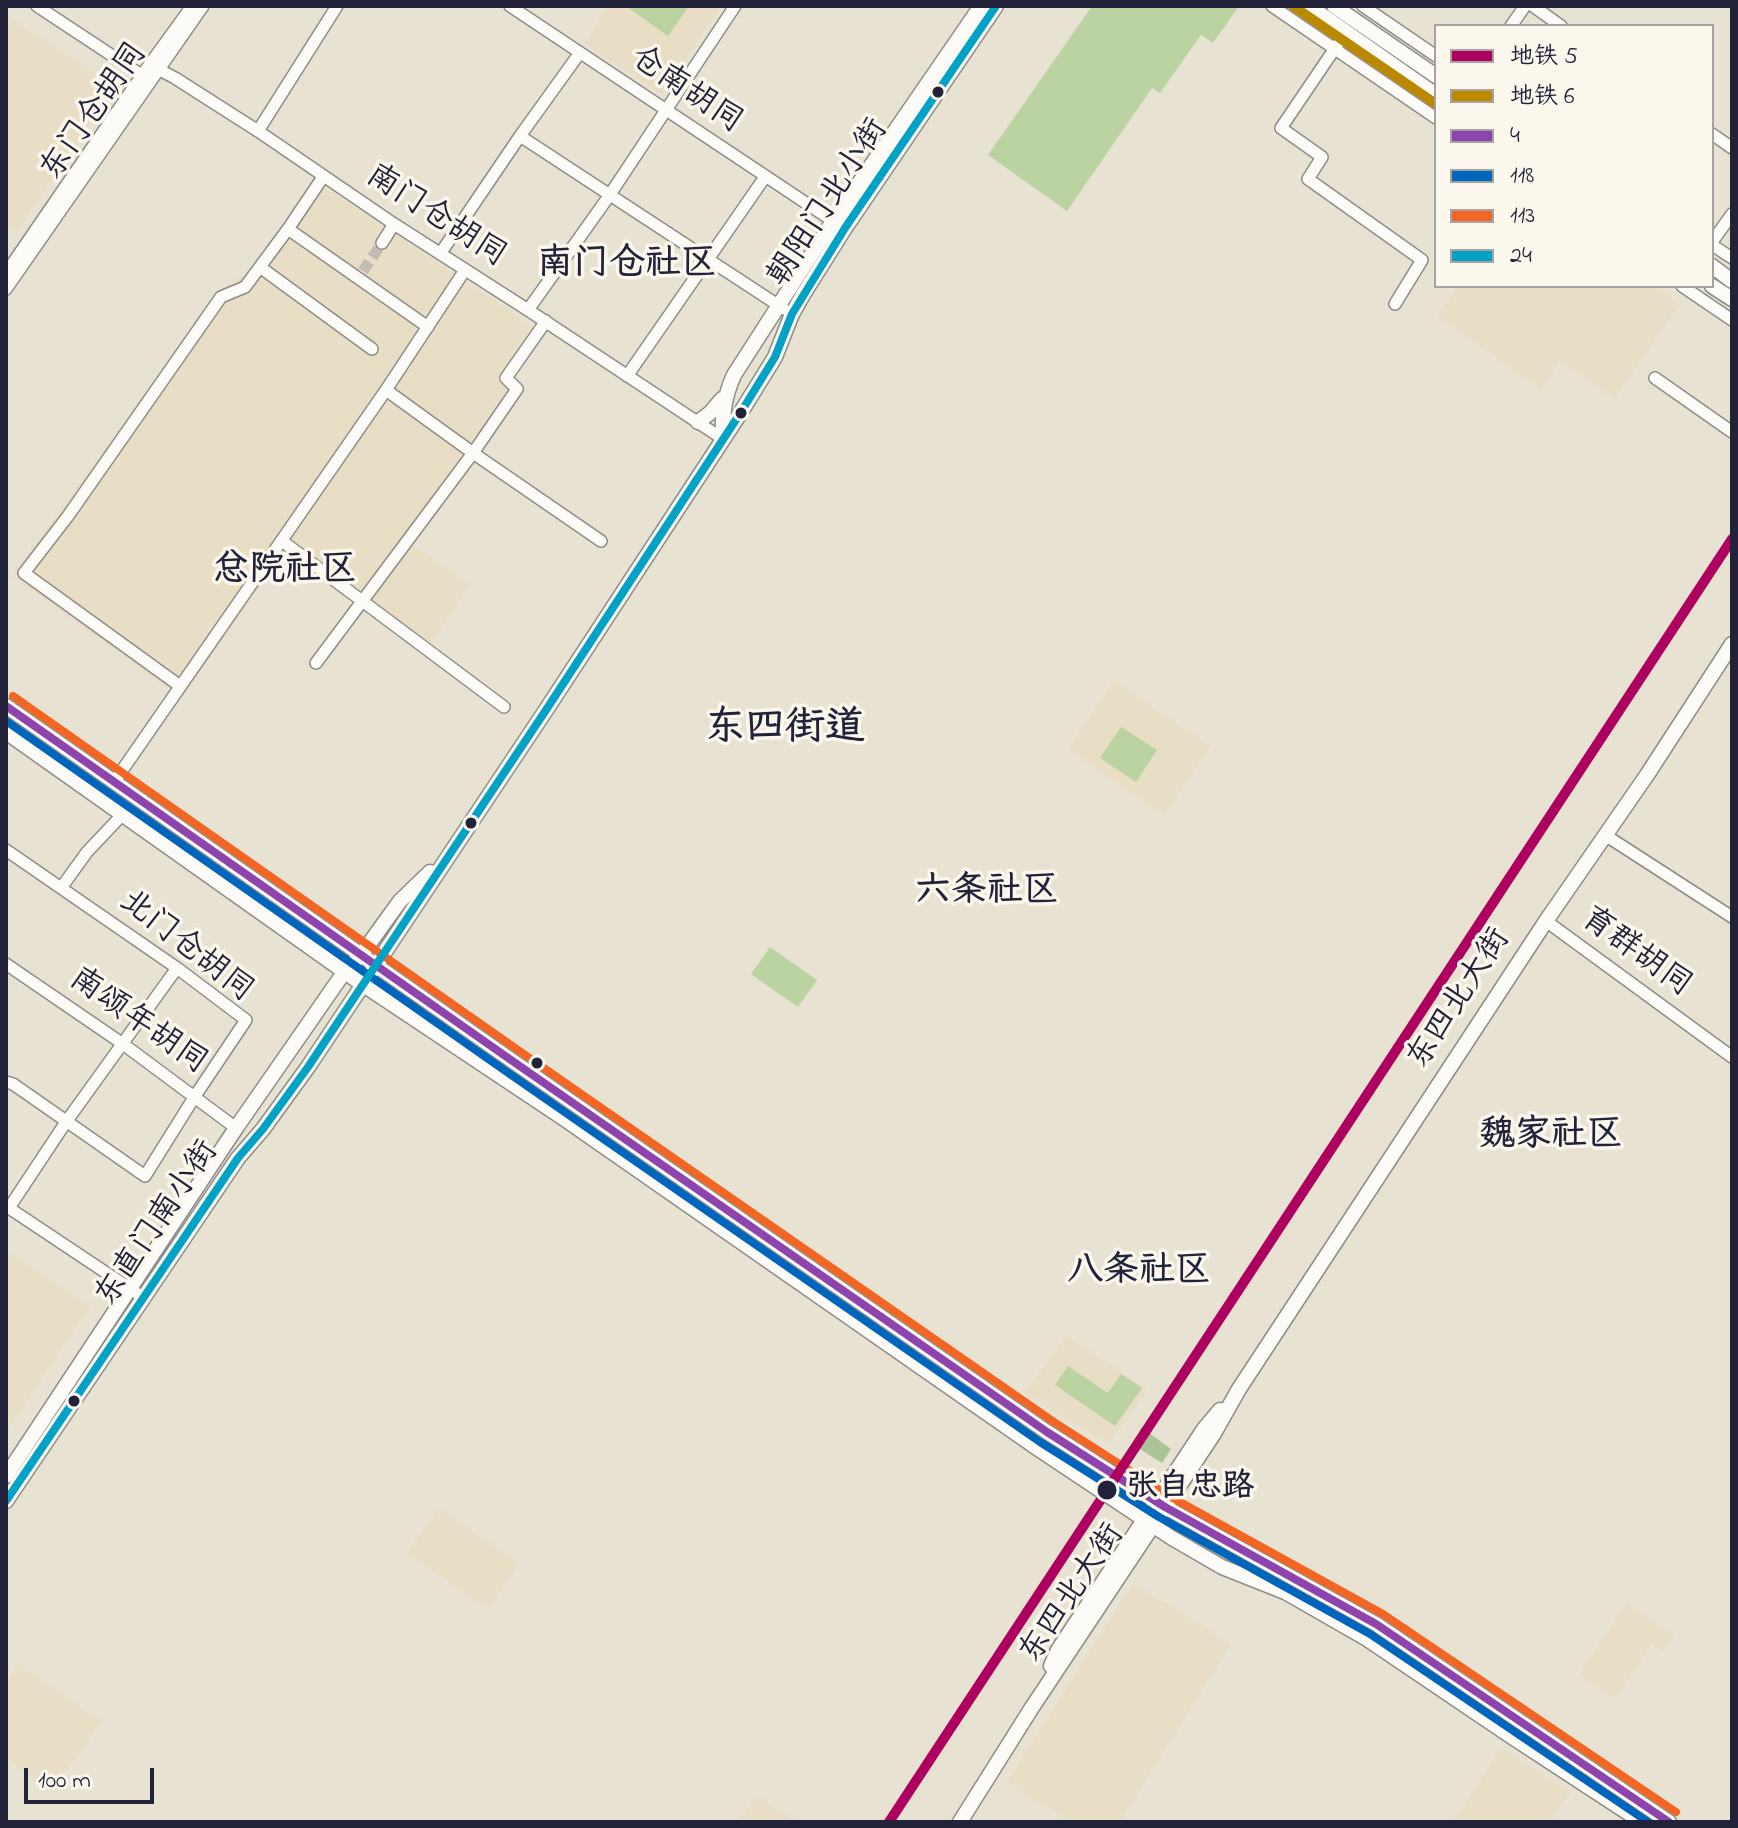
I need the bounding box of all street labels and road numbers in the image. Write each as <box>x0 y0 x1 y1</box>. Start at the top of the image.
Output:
street label: 东门仓胡同 <box>34 36 158 190</box>
street label: 仓南胡同 <box>621 40 749 144</box>
street label: 朝阳门北小街 <box>762 113 898 295</box>
street label: 南门仓胡同 <box>357 158 513 278</box>
street label: 北门仓胡同 <box>110 884 260 1012</box>
street label: 育群胡同 <box>1572 901 1698 1007</box>
street label: 东四北大街 <box>1401 922 1521 1078</box>
street label: 南颂年胡同 <box>60 961 214 1085</box>
street label: 东直门南小街 <box>89 1135 229 1315</box>
street label: 东四北大街 <box>1013 1518 1135 1672</box>

